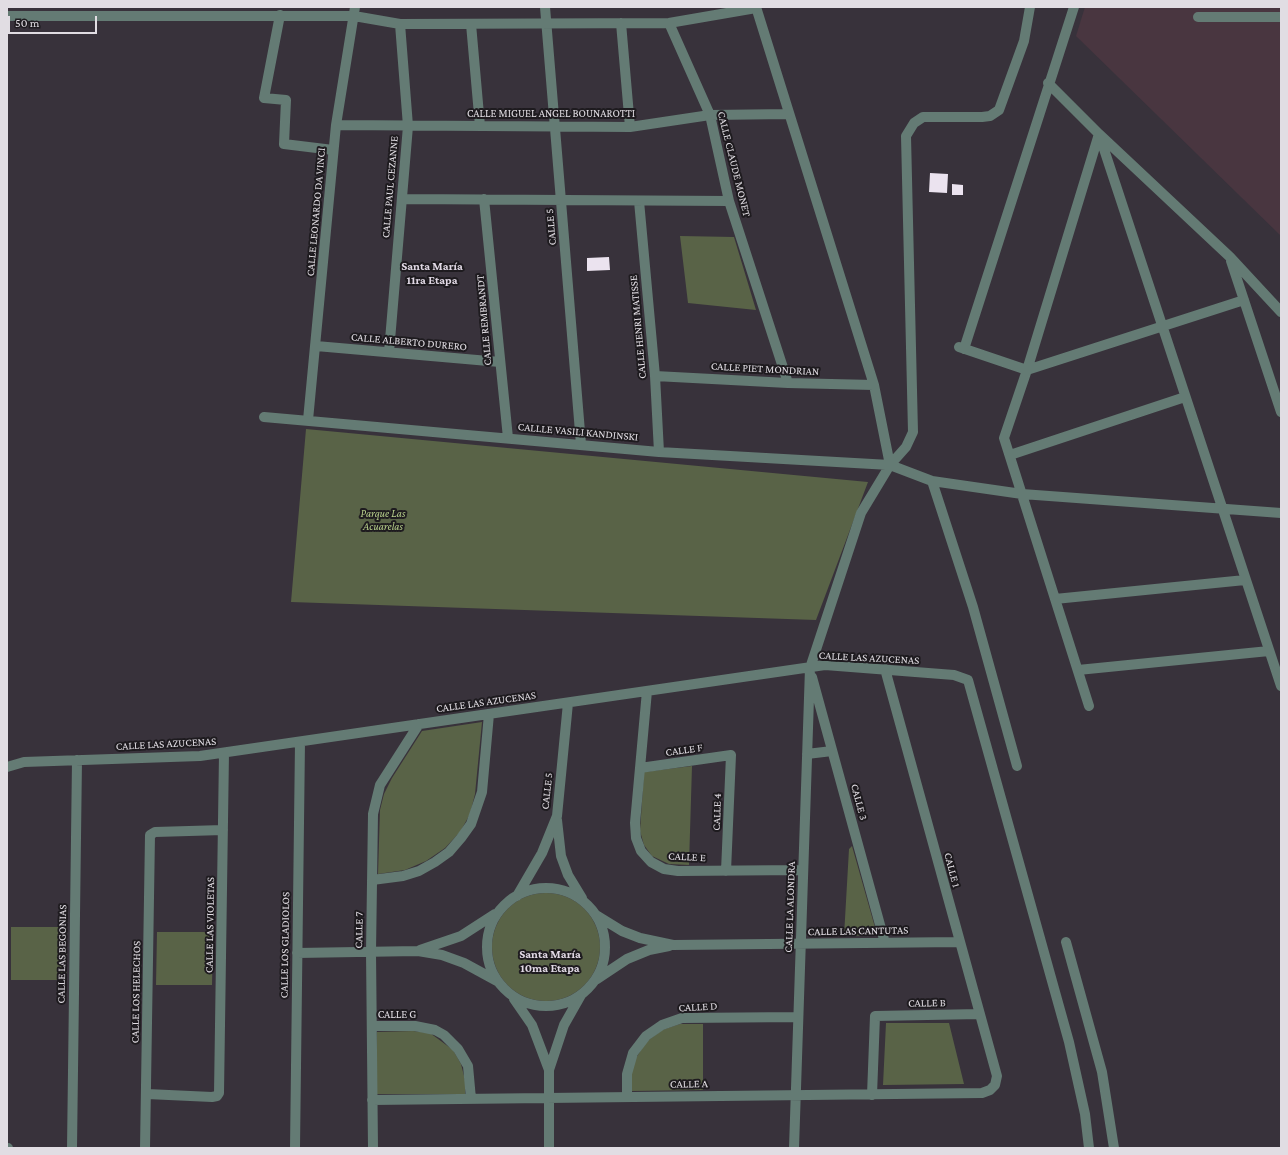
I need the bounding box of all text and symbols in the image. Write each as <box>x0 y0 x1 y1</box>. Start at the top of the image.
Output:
scale bar <box>10 8 99 34</box>
text: 50 m <box>15 16 39 30</box>
street label: CALLE MIGUEL ANGEL BOUNAROTTI <box>467 107 635 121</box>
street label: CALLE CLAUDE MONET <box>715 110 753 218</box>
street label: CALLE PAUL CEZANNE <box>379 135 401 239</box>
street label: CALLE LEONARDO DA VINCI <box>304 147 328 277</box>
street label: CALLE 5 <box>543 208 559 246</box>
district label: Santa María 11ra Etapa <box>401 259 463 287</box>
street label: CALLE REMBRANDT <box>473 274 495 366</box>
street label: CALLE HENRI MATISSE <box>627 275 649 379</box>
street label: CALLE ALBERTO DURERO <box>350 330 468 354</box>
street label: CALLE PIET MONDRIAN <box>710 360 820 378</box>
street label: CALLLE VASILI KANDINSKI <box>517 420 639 444</box>
park label: Parque Las Acuarelas <box>361 507 405 533</box>
street label: CALLE LAS AZUCENAS <box>818 649 920 667</box>
street label: CALLE LAS AZUCENAS <box>435 688 537 716</box>
street label: CALLE LAS AZUCENAS <box>115 735 217 753</box>
street label: CALLE F <box>665 741 703 759</box>
street label: CALLE 5 <box>539 772 555 810</box>
street label: CALLE 3 <box>848 782 870 822</box>
street label: CALLE 4 <box>710 793 724 831</box>
street label: CALLE E <box>668 849 706 865</box>
street label: CALLE 1 <box>941 851 963 889</box>
street label: CALLE LA ALONDRA <box>782 861 798 953</box>
street label: CALLE LAS VIOLETAS <box>203 877 217 973</box>
street label: CALLE LOS GLADIOLOS <box>277 892 293 998</box>
street label: CALLE LAS BEGONIAS <box>55 905 69 1003</box>
street label: CALLE 7 <box>352 912 366 948</box>
street label: CALLE LAS CANTUTAS <box>808 924 908 938</box>
street label: CALLE LOS HELECHOS <box>129 941 143 1043</box>
district label: Santa María 10ma Etapa <box>519 947 581 975</box>
street label: CALLE B <box>908 996 946 1010</box>
street label: CALLE D <box>678 999 718 1015</box>
street label: CALLE G <box>378 1008 416 1022</box>
street label: CALLE A <box>670 1077 708 1091</box>

